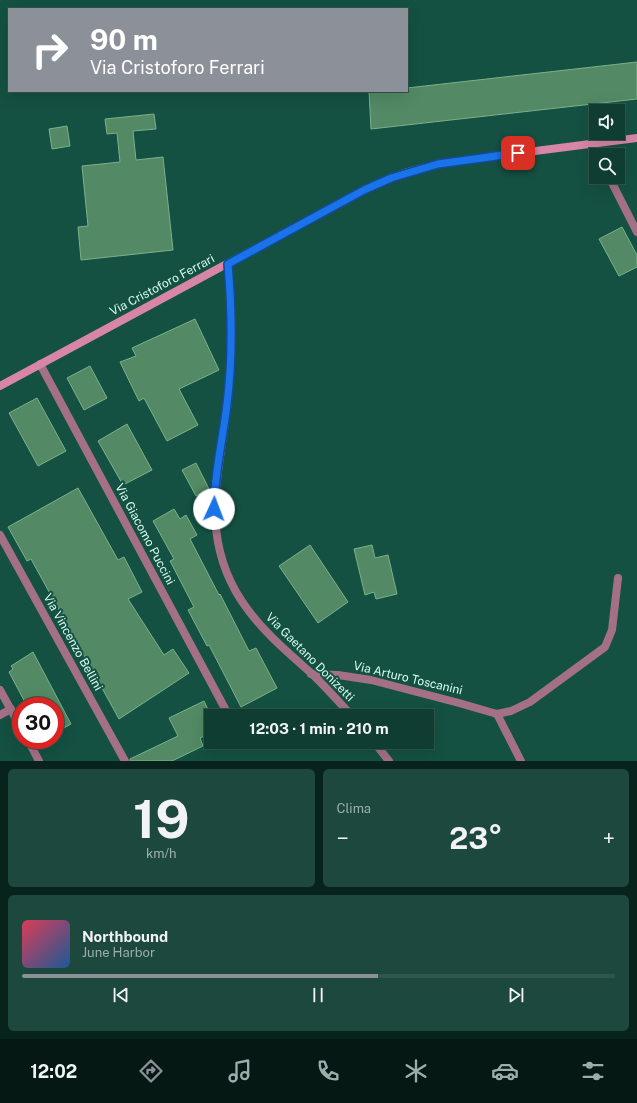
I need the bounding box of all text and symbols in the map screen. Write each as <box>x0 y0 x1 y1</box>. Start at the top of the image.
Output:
text: 90 m <box>90 23 158 56</box>
icon: right <box>24 24 76 76</box>
text: Via Cristoforo Ferrari <box>90 57 265 78</box>
map controls <box>589 104 625 184</box>
button: sound <box>589 104 625 140</box>
pin <box>501 136 535 170</box>
icon: arrive <box>507 142 529 164</box>
button: search <box>589 148 625 184</box>
street label: Via Cristoforo Ferrari <box>107 251 217 319</box>
street label: Via Giacomo Puccini <box>112 481 178 587</box>
position arrow <box>193 488 235 530</box>
street label: Via Vincenzo Bellini <box>41 591 105 693</box>
street label: Via Gaetano Donizetti <box>263 610 357 704</box>
street label: Via Arturo Toscanini <box>352 659 464 697</box>
speed limit sign: 30 <box>12 697 64 749</box>
text: 12:03 · 1 min · 210 m <box>249 720 389 737</box>
text: 19 <box>133 789 190 850</box>
text: Clima <box>337 801 371 816</box>
text: 23° <box>449 820 502 856</box>
text: − <box>337 825 349 851</box>
text: + <box>603 825 615 851</box>
text: km/h <box>146 846 177 861</box>
text: Northbound <box>82 928 168 945</box>
text: June Harbor <box>82 945 155 960</box>
icon: previous <box>110 984 132 1006</box>
icon: pause <box>307 984 329 1006</box>
icon: next <box>505 984 527 1006</box>
icon: directions <box>137 1057 165 1085</box>
icon: music <box>226 1057 254 1085</box>
icon: phone <box>314 1057 342 1085</box>
icon: climate <box>402 1057 430 1085</box>
icon: car <box>491 1057 519 1085</box>
icon: filters <box>579 1057 607 1085</box>
text: 12:02 <box>30 1061 77 1082</box>

